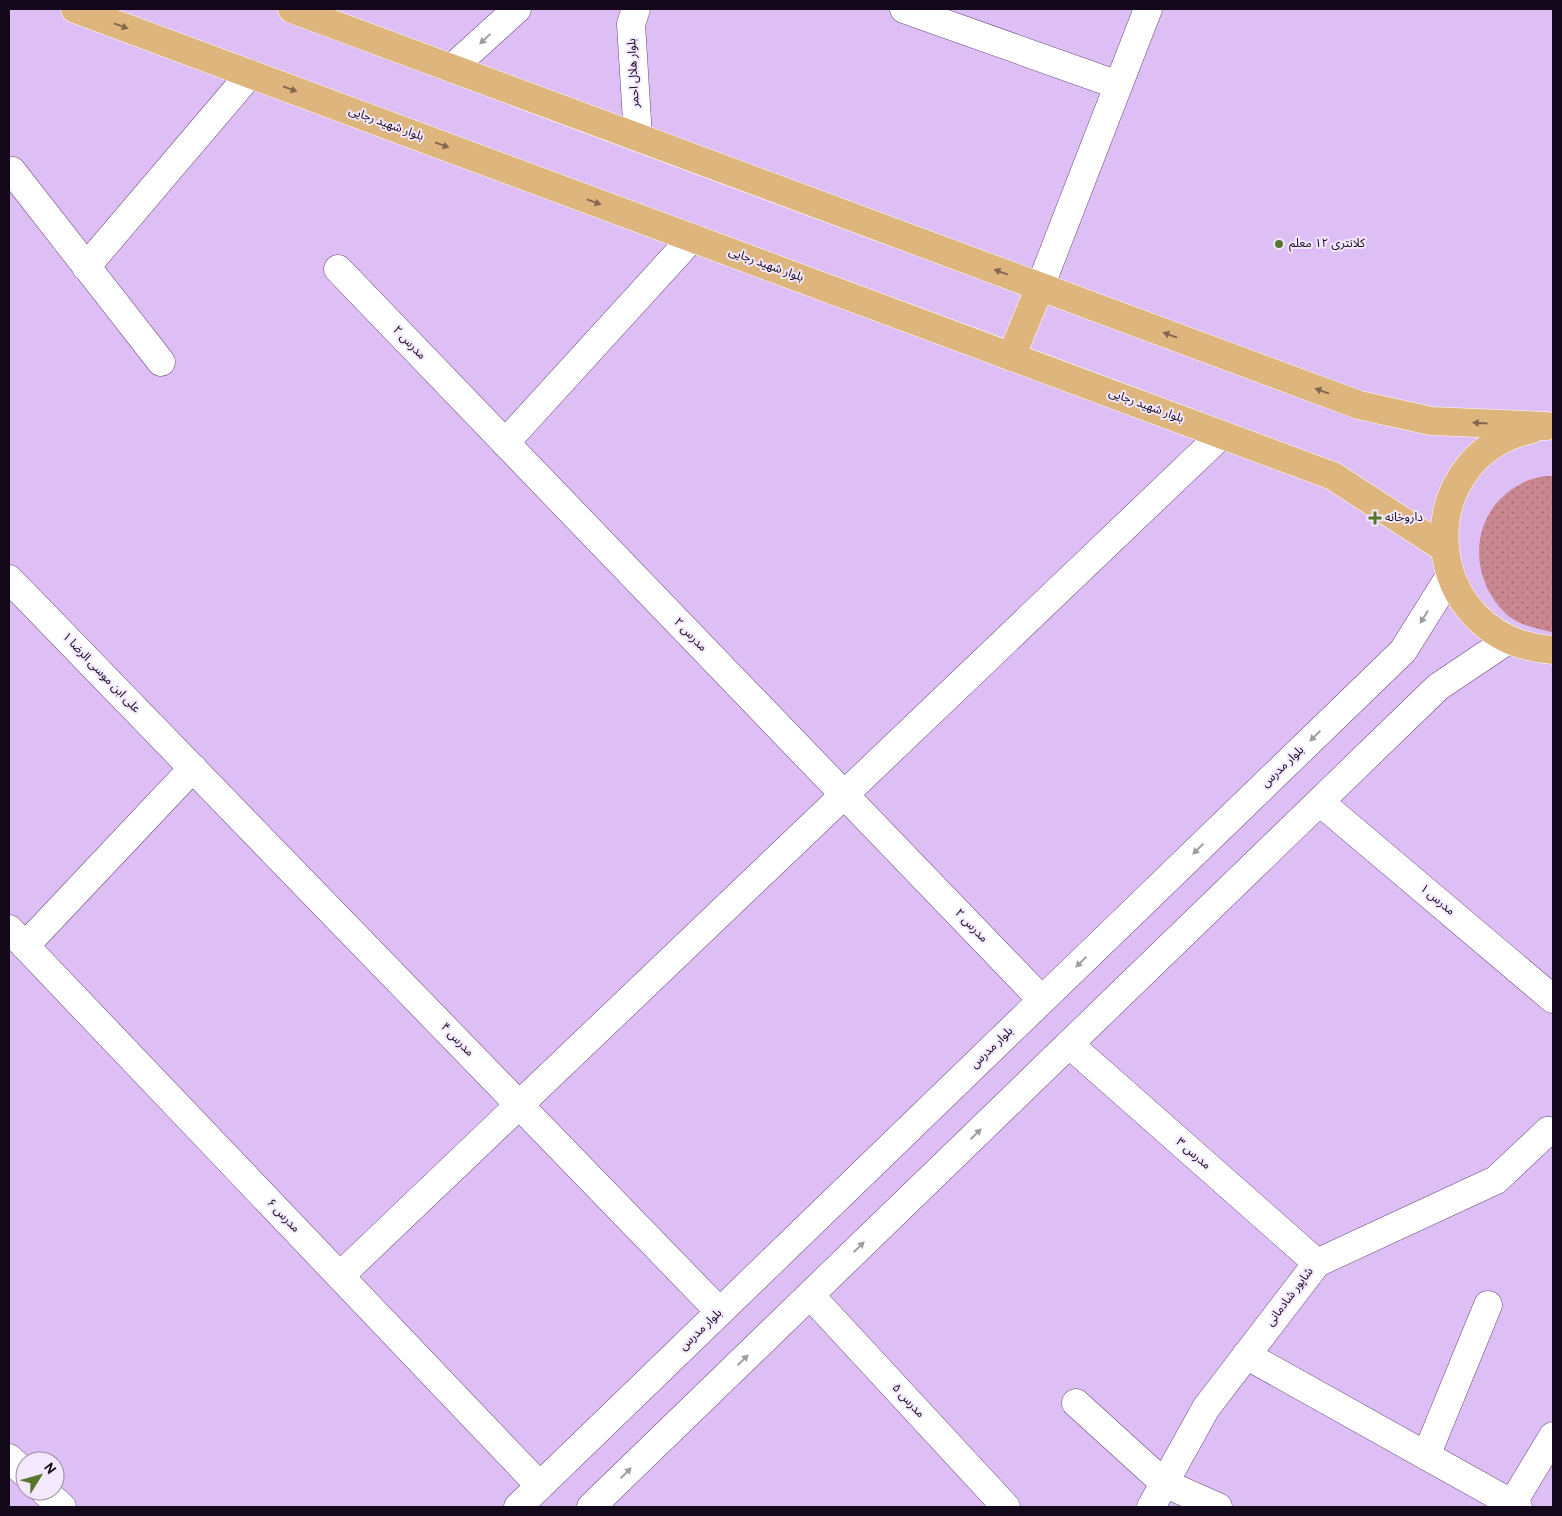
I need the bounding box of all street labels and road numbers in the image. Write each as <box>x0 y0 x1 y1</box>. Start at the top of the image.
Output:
street label: بلوار هلال احمر <box>624 38 644 109</box>
street label: بلوار شهید رجایی <box>346 103 426 145</box>
street label: بلوار شهید رجایی <box>726 244 806 286</box>
street label: مدرس ۲ <box>389 323 429 363</box>
street label: بلوار شهید رجایی <box>1106 385 1186 427</box>
street label: مدرس ۲ <box>670 615 710 655</box>
street label: علی ابن موسی الرضا ۱ <box>58 629 144 717</box>
street label: بلوار مدرس <box>1258 743 1308 791</box>
street label: مدرس ۱ <box>1416 881 1458 919</box>
street label: مدرس ۲ <box>951 906 991 946</box>
street label: مدرس ۴ <box>437 1020 477 1060</box>
street label: بلوار مدرس <box>967 1024 1017 1072</box>
street label: مدرس ۳ <box>1172 1135 1214 1173</box>
street label: مدرس ۶ <box>263 1196 303 1236</box>
street label: شاپور شادمانی <box>1263 1264 1317 1330</box>
street label: بلوار مدرس <box>676 1306 726 1354</box>
street label: مدرس ۵ <box>888 1381 928 1421</box>

